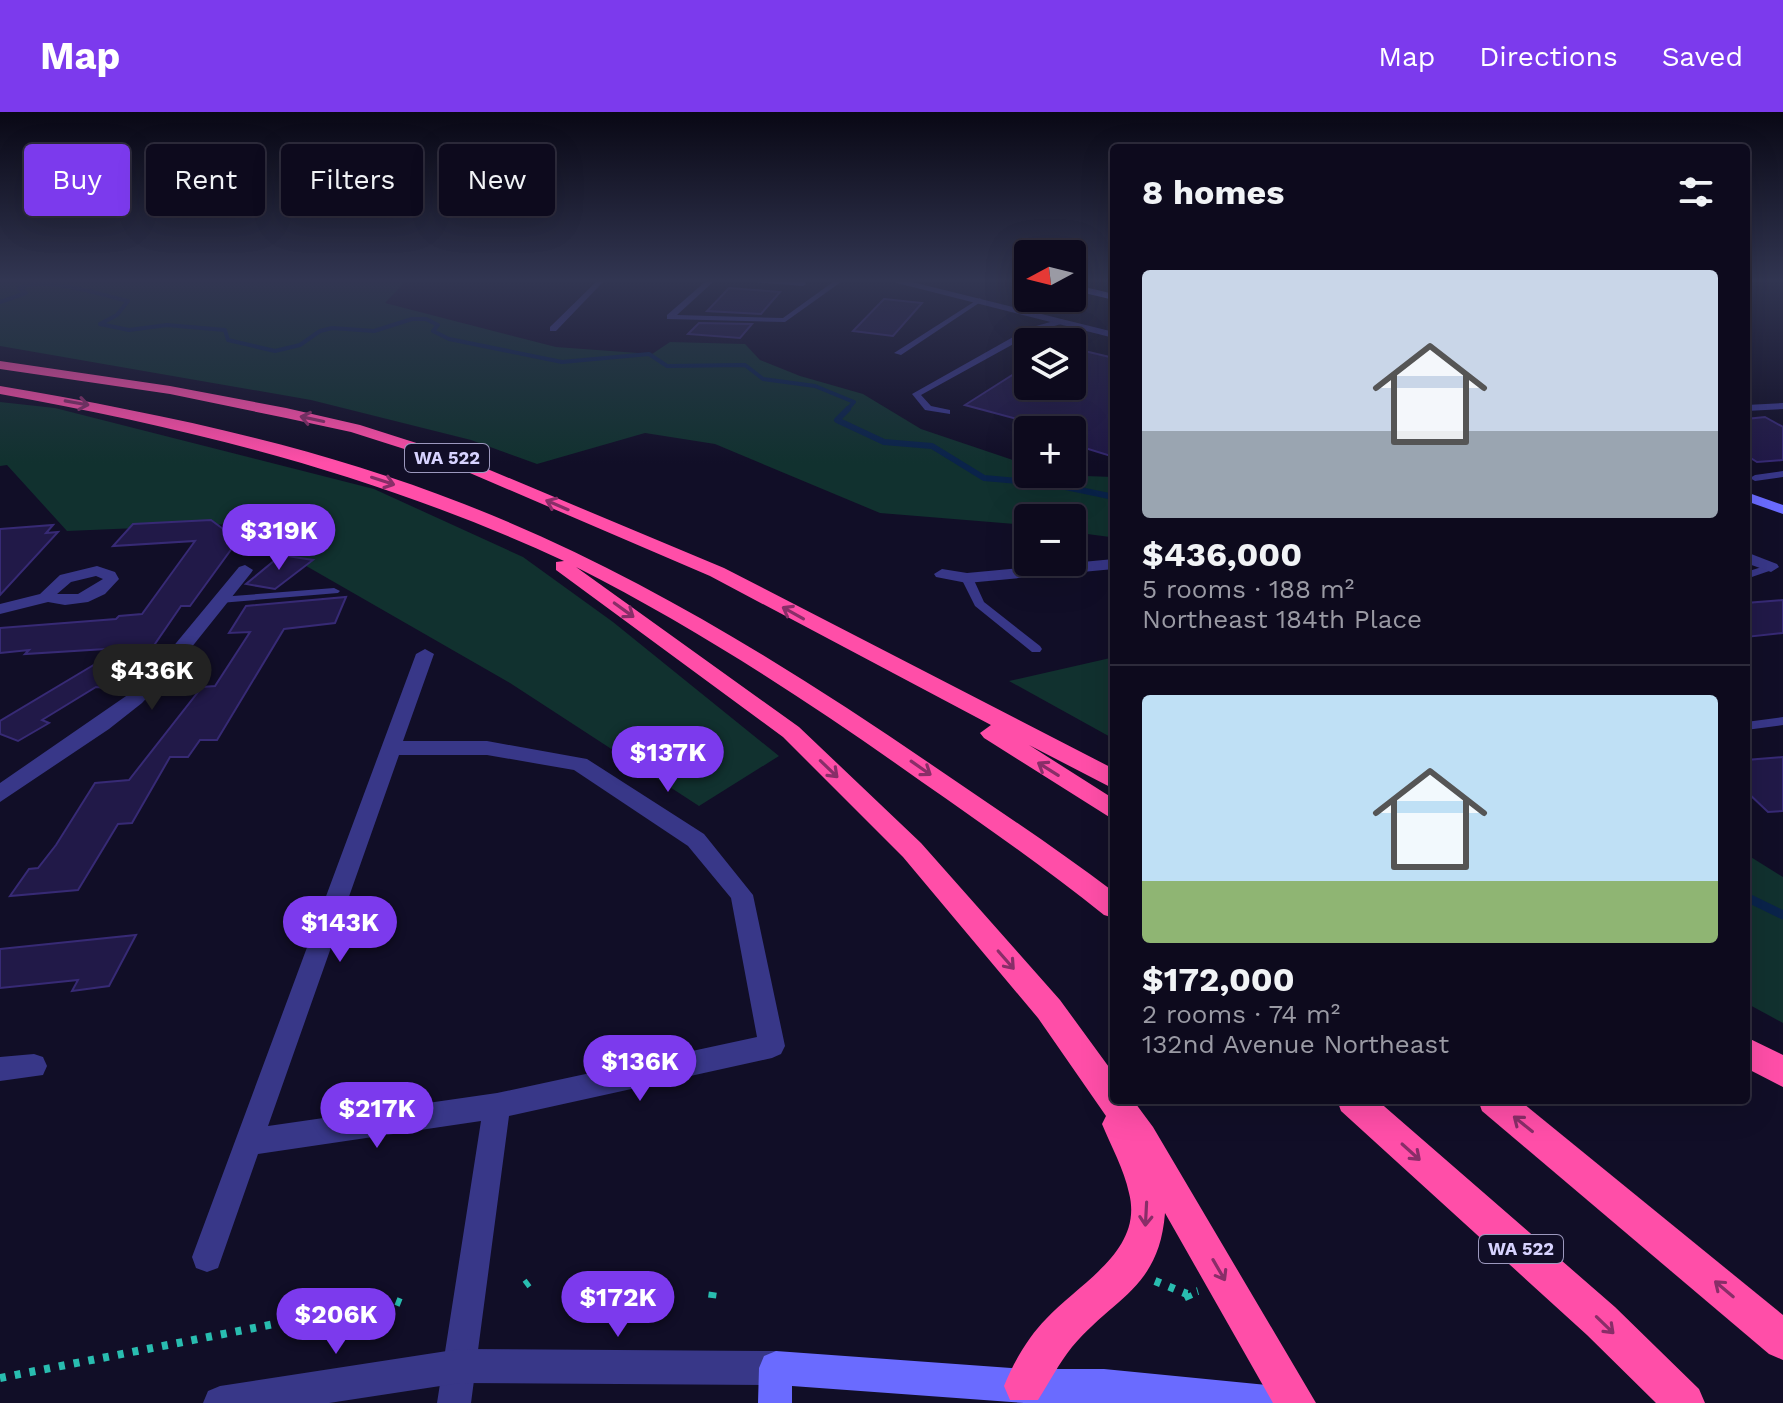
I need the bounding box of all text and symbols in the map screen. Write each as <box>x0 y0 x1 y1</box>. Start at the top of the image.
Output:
text: Map <box>40 34 120 78</box>
text: Map <box>1378 40 1435 73</box>
text: Directions <box>1479 40 1618 73</box>
text: Saved <box>1662 40 1743 73</box>
chip: Buy <box>24 144 130 216</box>
chip: Rent <box>146 144 265 216</box>
chip: Filters <box>281 144 423 216</box>
chip: New <box>439 144 555 216</box>
icon: filters <box>1674 170 1718 214</box>
text: 8 homes <box>1142 172 1284 212</box>
north arrow <box>1014 240 1086 312</box>
map controls <box>1014 240 1086 576</box>
icon: home <box>1358 322 1502 466</box>
button: layers <box>1014 328 1086 400</box>
one-way arrow <box>64 396 89 411</box>
one-way arrow <box>300 411 326 426</box>
button: + <box>1014 416 1086 488</box>
road number: WA 522 <box>405 444 489 472</box>
one-way arrow <box>370 475 395 490</box>
one-way arrow <box>545 496 570 511</box>
pin: $319K <box>223 504 335 572</box>
button: − <box>1014 504 1086 576</box>
text: $319K <box>240 515 318 545</box>
text: $436,000 <box>1142 534 1302 574</box>
text: 5 rooms · 188 m² <box>1142 574 1354 604</box>
one-way arrow <box>613 602 635 618</box>
text: Northeast 184th Place <box>1142 604 1422 634</box>
one-way arrow <box>782 605 805 621</box>
pin: $436K <box>96 644 208 712</box>
text: $436K <box>111 655 193 685</box>
pin: $137K <box>612 726 724 794</box>
text: $137K <box>630 737 706 767</box>
icon: home <box>1358 747 1502 891</box>
one-way arrow <box>819 759 838 778</box>
one-way arrow <box>909 760 931 776</box>
one-way arrow <box>1037 761 1060 777</box>
pin: $143K <box>284 896 396 964</box>
text: $143K <box>301 907 379 937</box>
one-way arrow <box>997 949 1015 969</box>
text: $172,000 <box>1142 959 1295 999</box>
text: 2 rooms · 74 m² <box>1142 999 1340 1029</box>
text: 132nd Avenue Northeast <box>1142 1029 1449 1059</box>
pin: $136K <box>584 1035 696 1103</box>
text: $136K <box>601 1046 679 1076</box>
pin: $217K <box>321 1082 433 1150</box>
text: $217K <box>338 1093 416 1123</box>
one-way arrow <box>1513 1115 1534 1133</box>
one-way arrow <box>1401 1143 1421 1161</box>
one-way arrow <box>1139 1200 1154 1227</box>
road number: WA 522 <box>1479 1235 1563 1263</box>
one-way arrow <box>1211 1258 1227 1281</box>
pin: $172K <box>562 1271 674 1339</box>
one-way arrow <box>1714 1280 1734 1298</box>
text: $172K <box>579 1282 657 1312</box>
pin: $206K <box>280 1288 392 1356</box>
text: $206K <box>295 1299 377 1329</box>
one-way arrow <box>1595 1315 1614 1334</box>

